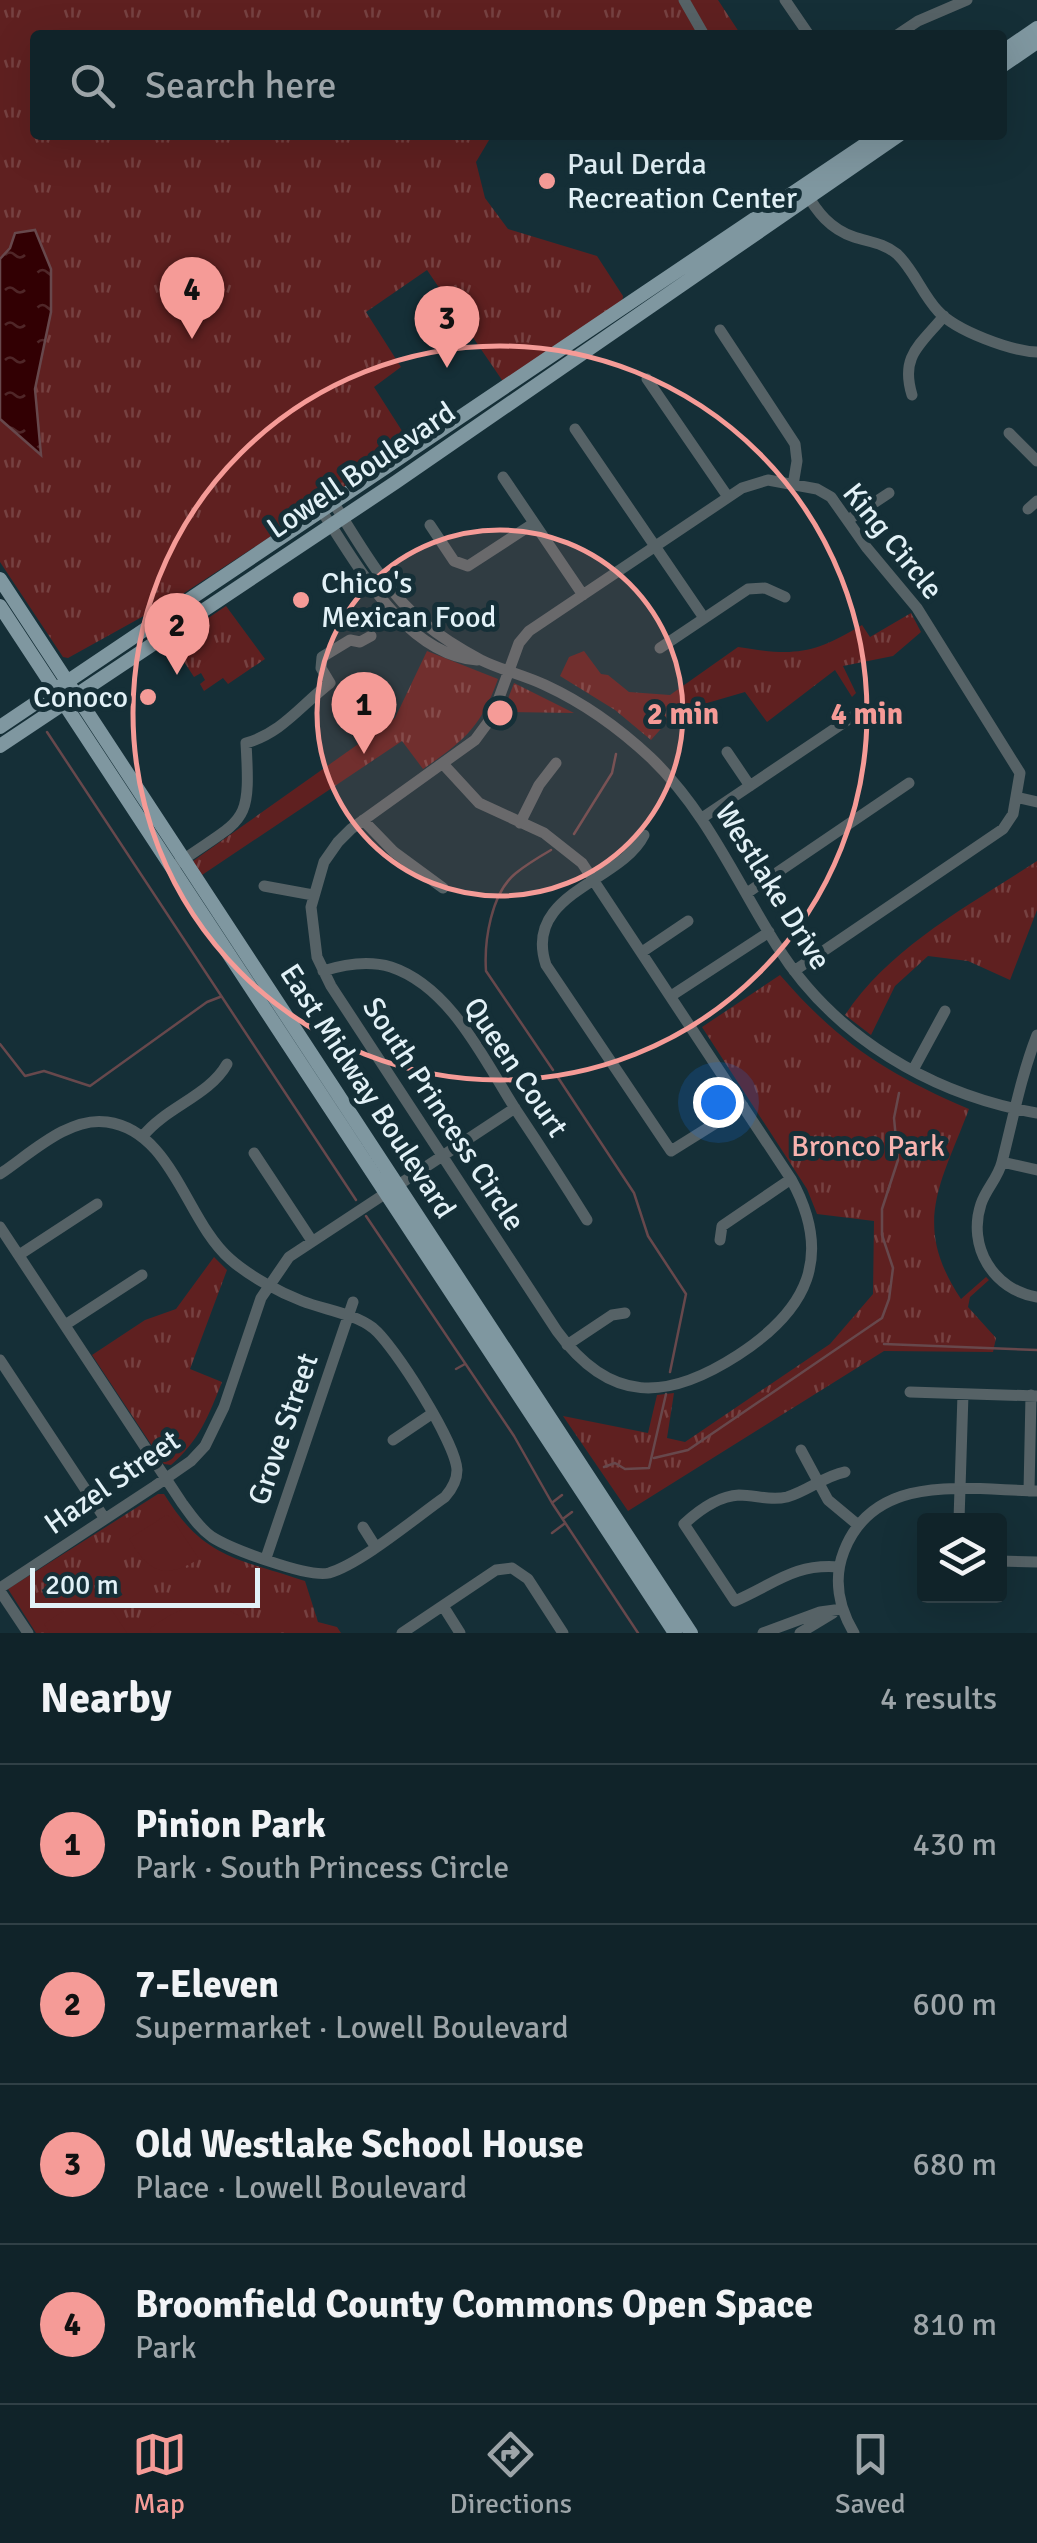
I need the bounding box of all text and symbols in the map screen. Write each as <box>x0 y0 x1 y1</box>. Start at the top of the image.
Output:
search box <box>30 30 1007 140</box>
icon: search <box>65 58 120 113</box>
text: Search here <box>145 62 337 109</box>
place label: Paul Derda Recreation Center <box>567 146 797 217</box>
marker: Paul Derda Recreation Center <box>536 170 558 192</box>
pin: 4 <box>160 256 224 339</box>
pin: 3 <box>414 286 480 368</box>
street label: Lowell Boulevard <box>260 394 462 547</box>
street label: King Circle <box>834 476 951 607</box>
place label: Chico's Mexican Food <box>321 565 497 636</box>
marker: Chico's Mexican Food <box>290 589 312 611</box>
pin: 2 <box>144 592 210 675</box>
pin: 1 <box>332 672 396 754</box>
place label: Conoco <box>33 679 128 716</box>
marker: Conoco <box>137 686 159 708</box>
centre of rings <box>482 695 518 731</box>
text: 2 min <box>647 696 719 733</box>
text: 4 min <box>831 696 903 733</box>
street label: Westlake Drive <box>706 796 839 977</box>
street label: East Midway Boulevard <box>271 957 464 1226</box>
street label: Queen Court <box>455 990 576 1144</box>
street label: South Princess Circle <box>354 991 533 1238</box>
your location <box>693 1077 744 1128</box>
park label: Bronco Park <box>791 1128 945 1165</box>
street label: Grove Street <box>240 1348 327 1510</box>
street label: Hazel Street <box>37 1422 187 1543</box>
map controls <box>917 1513 1007 1603</box>
button: layers <box>917 1513 1007 1603</box>
scale bar <box>30 1563 260 1608</box>
text: 200 m <box>45 1568 119 1602</box>
text: Nearby <box>40 1673 172 1724</box>
text: 4 results <box>880 1679 997 1718</box>
text: Pinion Park <box>135 1801 326 1848</box>
text: 1 <box>64 1825 81 1864</box>
text: 430 m <box>913 1825 997 1864</box>
text: Park · South Princess Circle <box>135 1848 509 1887</box>
text: 7-Eleven <box>135 1961 279 2008</box>
text: 2 <box>64 1985 81 2024</box>
text: 600 m <box>913 1985 997 2024</box>
text: Supermarket · Lowell Boulevard <box>135 2008 569 2047</box>
text: Old Westlake School House <box>135 2121 584 2168</box>
text: 3 <box>64 2145 81 2184</box>
text: 680 m <box>913 2145 997 2184</box>
text: Place · Lowell Boulevard <box>135 2168 467 2207</box>
text: Broomfield County Commons Open Space <box>135 2281 813 2328</box>
text: 4 <box>64 2305 81 2344</box>
text: 810 m <box>913 2305 997 2344</box>
text: Park <box>135 2328 197 2367</box>
tab: Map <box>132 2427 187 2521</box>
tab: Directions <box>450 2427 572 2521</box>
tab: Saved <box>835 2427 905 2521</box>

